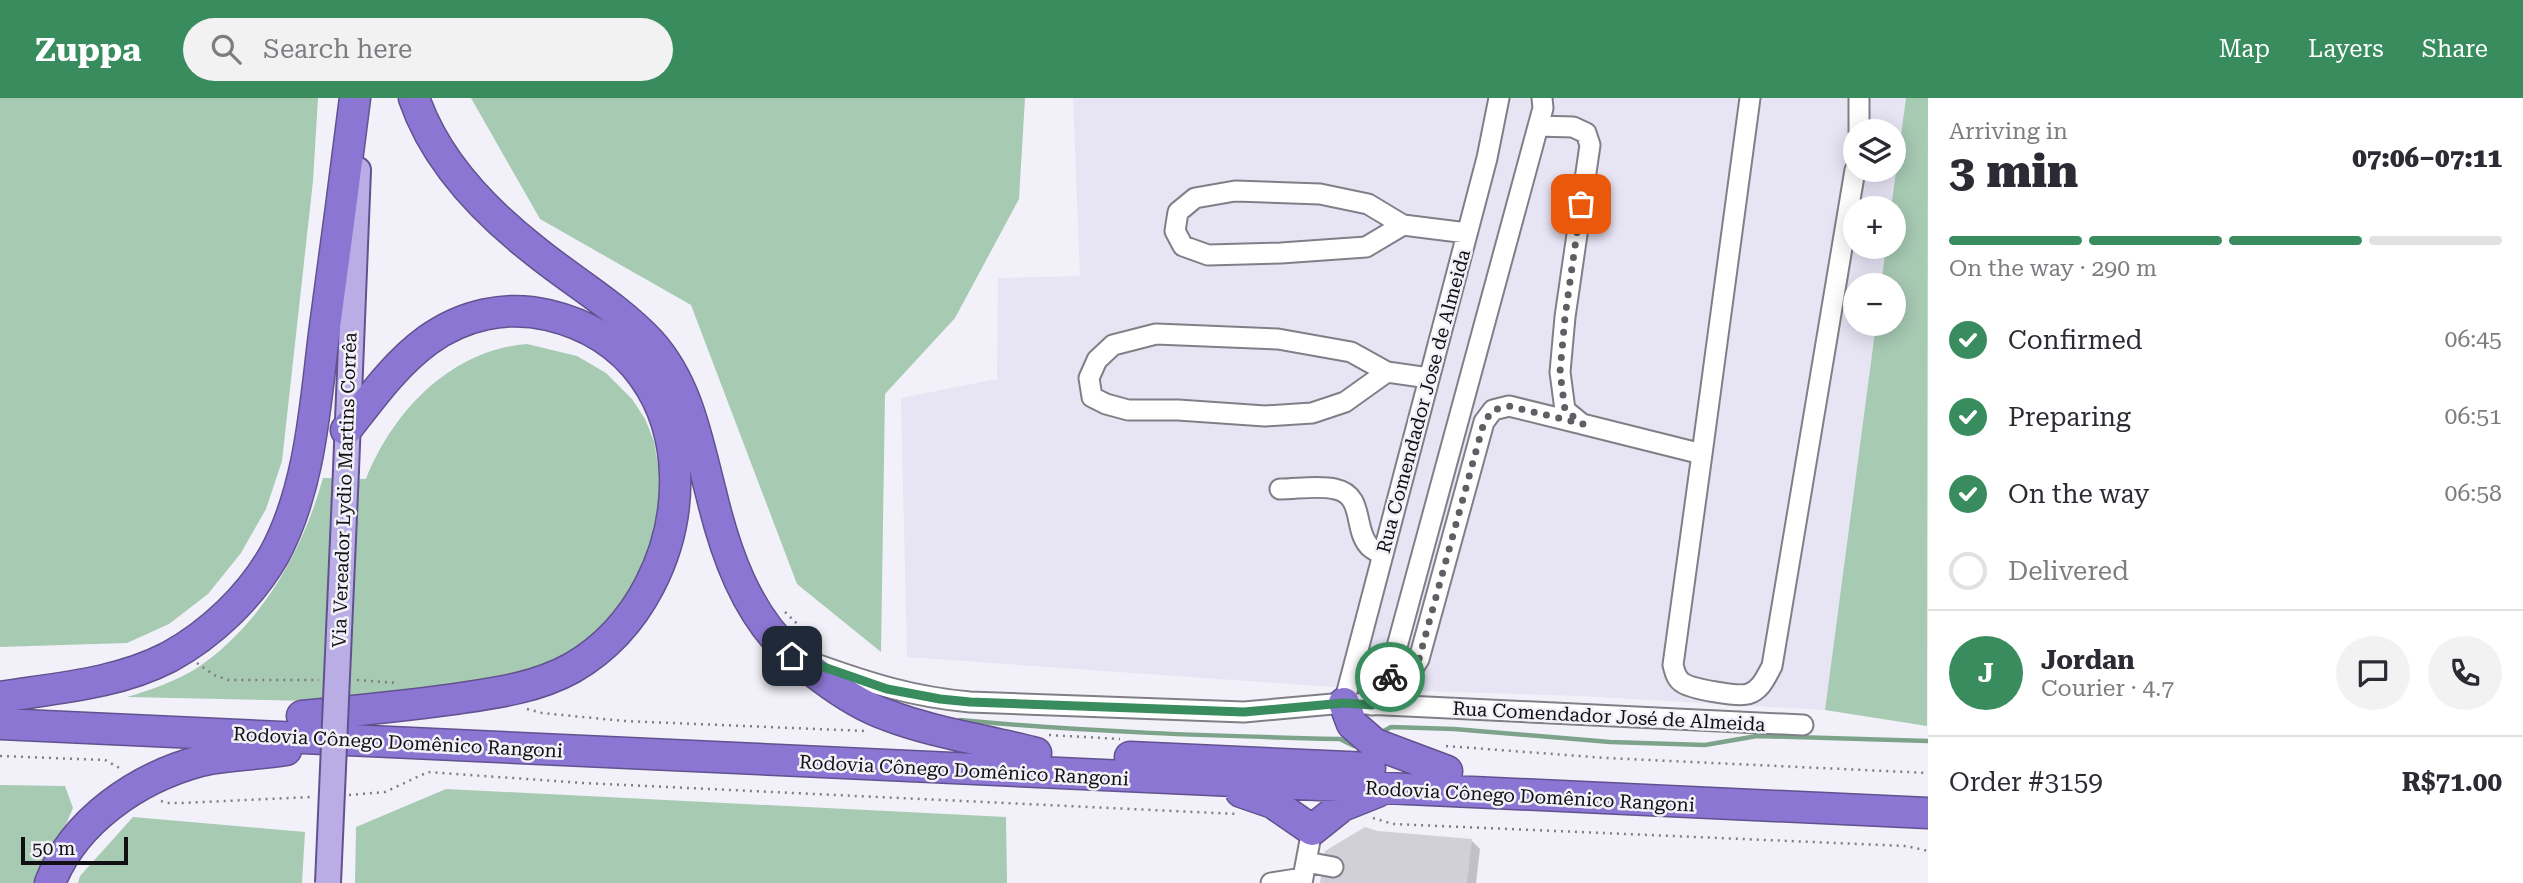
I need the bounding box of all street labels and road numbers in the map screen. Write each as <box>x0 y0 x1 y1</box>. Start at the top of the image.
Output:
street label: Rua Comendador Jose de Almeida <box>1372 246 1475 555</box>
street label: Via Vereador Lydio Martins Corrêa <box>327 331 362 648</box>
street label: Rua Comendador José de Almeida <box>1452 697 1767 736</box>
street label: Rodovia Cônego Domênico Rangoni <box>232 722 564 763</box>
street label: Rodovia Cônego Domênico Rangoni <box>798 750 1130 791</box>
street label: Rodovia Cônego Domênico Rangoni <box>1364 776 1696 817</box>

